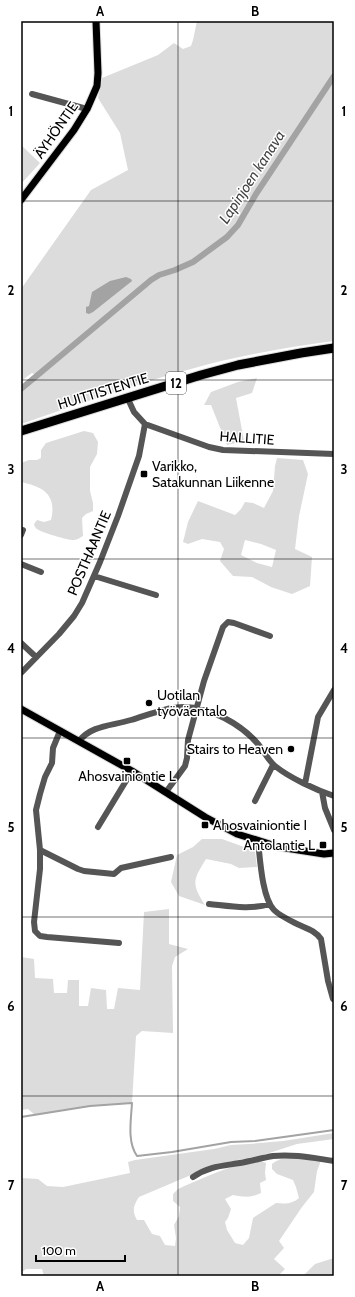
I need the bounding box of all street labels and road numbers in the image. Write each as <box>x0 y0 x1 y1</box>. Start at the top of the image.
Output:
street label: ÄYHÖNTIE <box>30 98 82 162</box>
street label: HUITTISTENTIE <box>55 369 151 413</box>
road number: 12 <box>166 372 186 394</box>
street label: HALLITIE <box>219 427 275 449</box>
street label: POSTHAANTIE <box>63 508 115 598</box>

